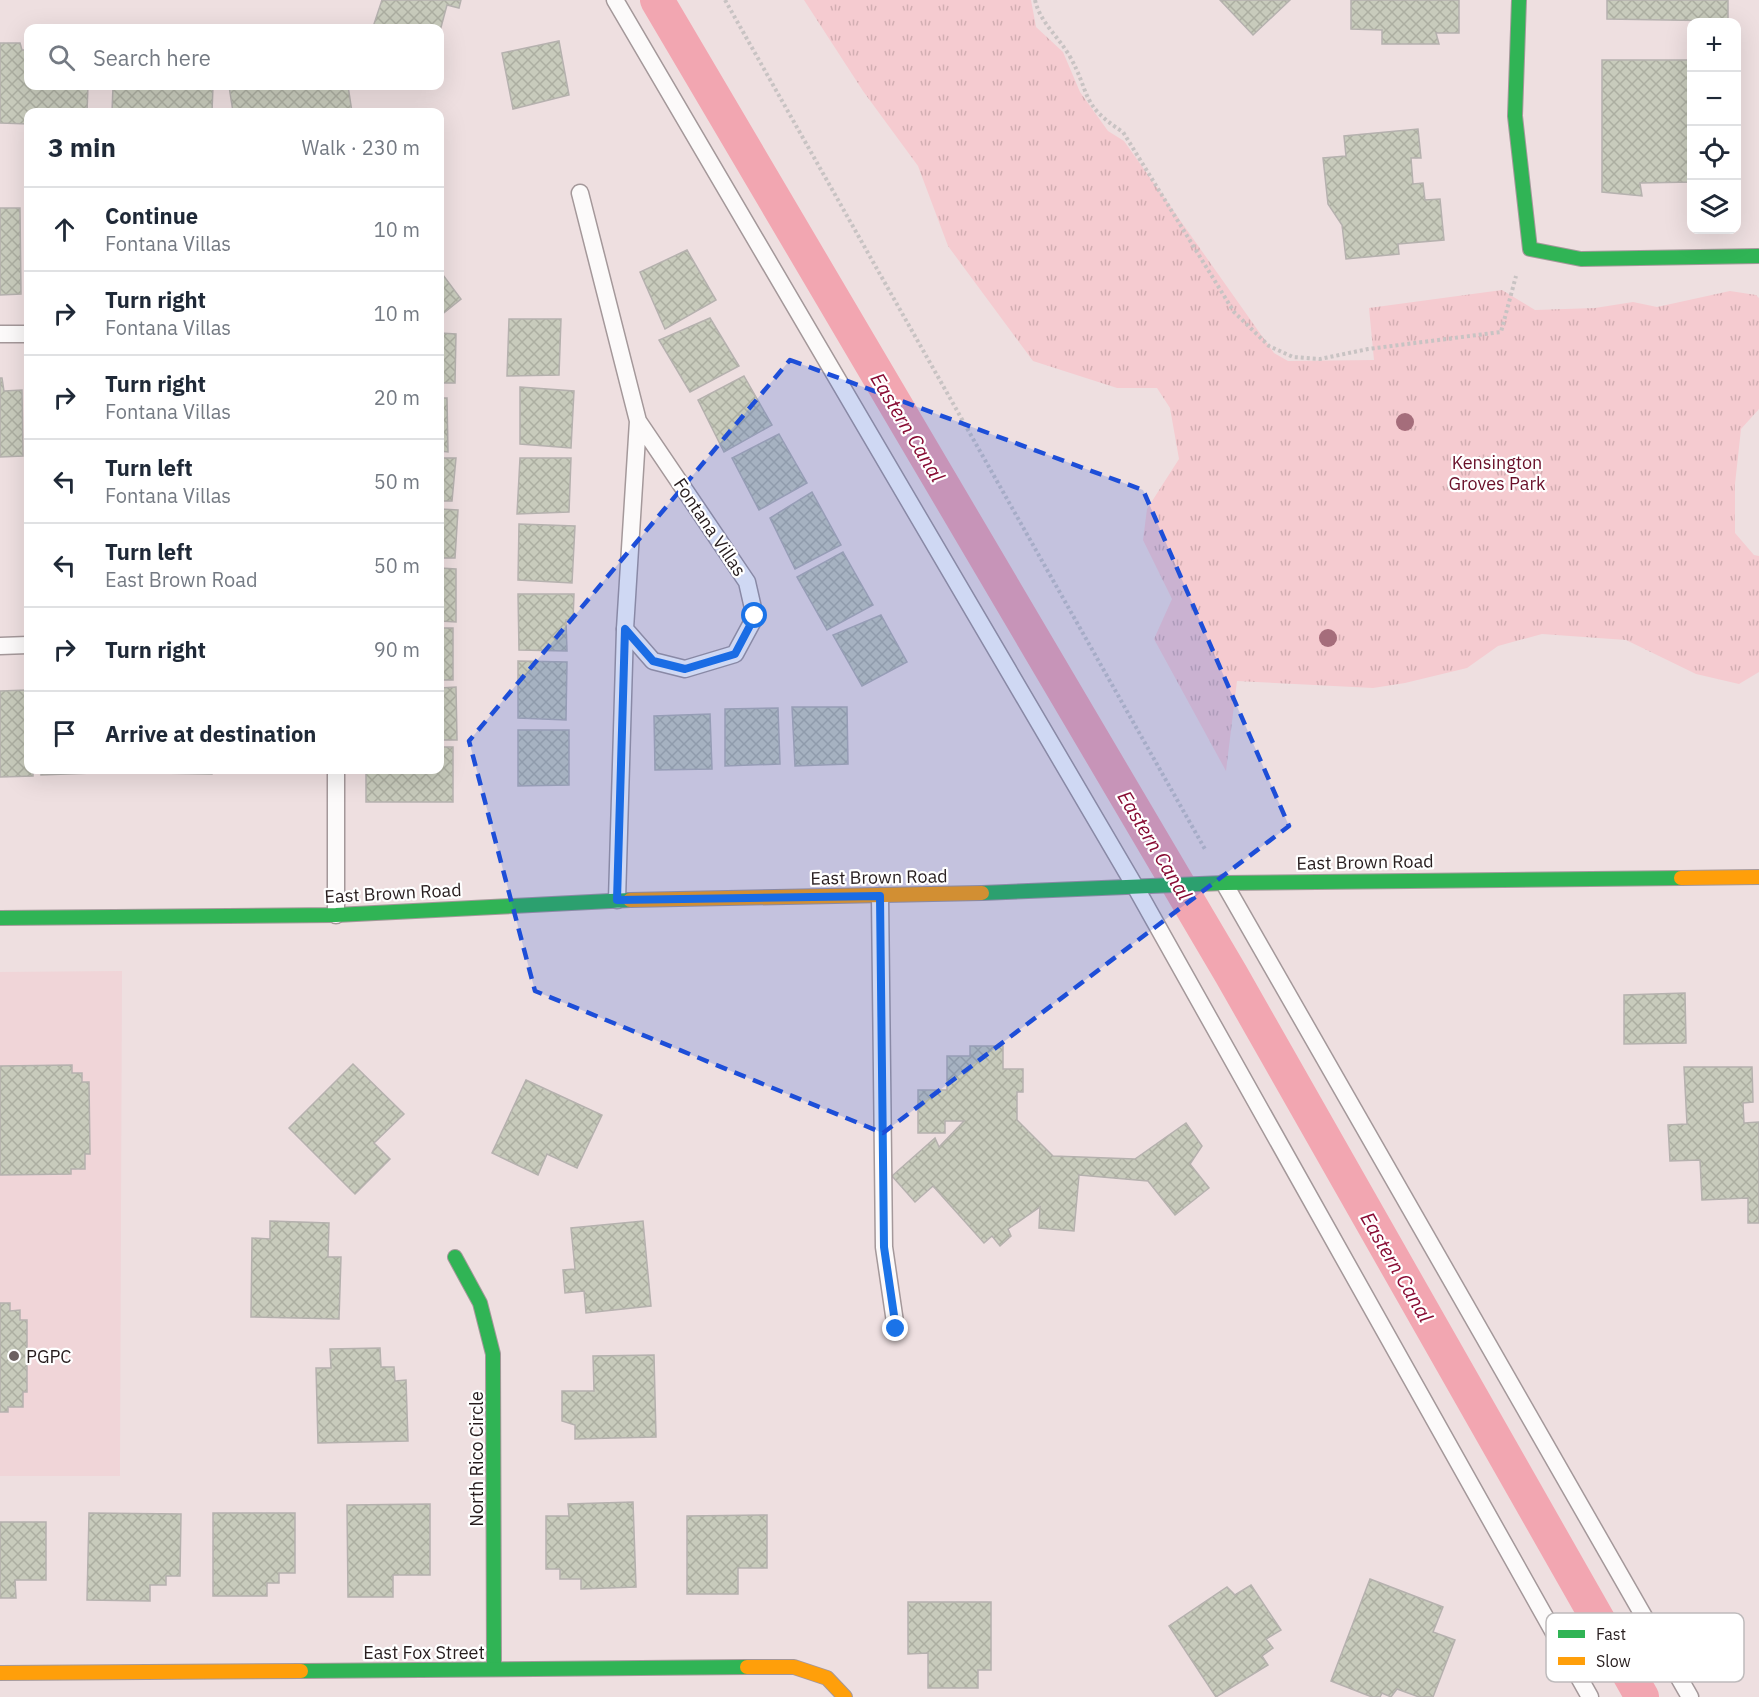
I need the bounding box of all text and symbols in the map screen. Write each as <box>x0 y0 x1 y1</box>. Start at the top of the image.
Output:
map controls <box>1687 18 1741 234</box>
button: + <box>1687 18 1741 72</box>
search box <box>24 24 444 90</box>
icon: search <box>45 41 78 74</box>
text: Search here <box>93 43 211 72</box>
button: − <box>1687 72 1741 126</box>
button: locate <box>1687 126 1741 180</box>
text: 3 min <box>48 130 116 164</box>
text: Walk · 230 m <box>302 134 420 161</box>
button: layers <box>1687 180 1741 234</box>
text: Continue <box>105 201 198 230</box>
icon: ahead <box>48 213 81 246</box>
text: 10 m <box>374 216 420 243</box>
text: Fontana Villas <box>105 230 231 257</box>
text: Turn right <box>105 285 206 314</box>
icon: right <box>48 297 81 330</box>
text: 10 m <box>374 300 420 327</box>
text: Fontana Villas <box>105 314 231 341</box>
water label: Eastern Canal <box>865 367 952 487</box>
text: Turn right <box>105 369 206 398</box>
icon: right <box>48 381 81 414</box>
text: 20 m <box>374 384 420 411</box>
text: Fontana Villas <box>105 398 231 425</box>
park label: Kensington Groves Park <box>1448 451 1546 495</box>
text: Turn left <box>105 453 193 482</box>
icon: left <box>48 465 81 498</box>
text: 50 m <box>374 468 420 495</box>
street label: Fontana Villas <box>669 474 751 580</box>
text: Fontana Villas <box>105 482 231 509</box>
text: Turn left <box>105 537 193 566</box>
icon: left <box>48 549 81 582</box>
text: 50 m <box>374 552 420 579</box>
text: East Brown Road <box>105 566 258 593</box>
route start <box>741 602 767 628</box>
icon: right <box>48 633 81 666</box>
text: Turn right <box>105 635 206 664</box>
text: 90 m <box>374 636 420 663</box>
icon: arrive <box>48 717 81 750</box>
text: Arrive at destination <box>105 719 316 748</box>
water label: Eastern Canal <box>1112 785 1199 905</box>
street label: East Brown Road <box>1296 849 1434 875</box>
street label: East Brown Road <box>810 864 948 890</box>
street label: East Brown Road <box>324 878 462 908</box>
water label: Eastern Canal <box>1354 1207 1440 1328</box>
route end <box>882 1315 908 1341</box>
place label: PGPC <box>26 1345 72 1368</box>
marker: PGPC <box>7 1349 21 1363</box>
street label: North Rico Circle <box>465 1391 488 1527</box>
legend <box>1546 1613 1744 1682</box>
text: Fast <box>1596 1624 1626 1644</box>
street label: East Fox Street <box>363 1641 485 1664</box>
text: Slow <box>1596 1651 1631 1671</box>

